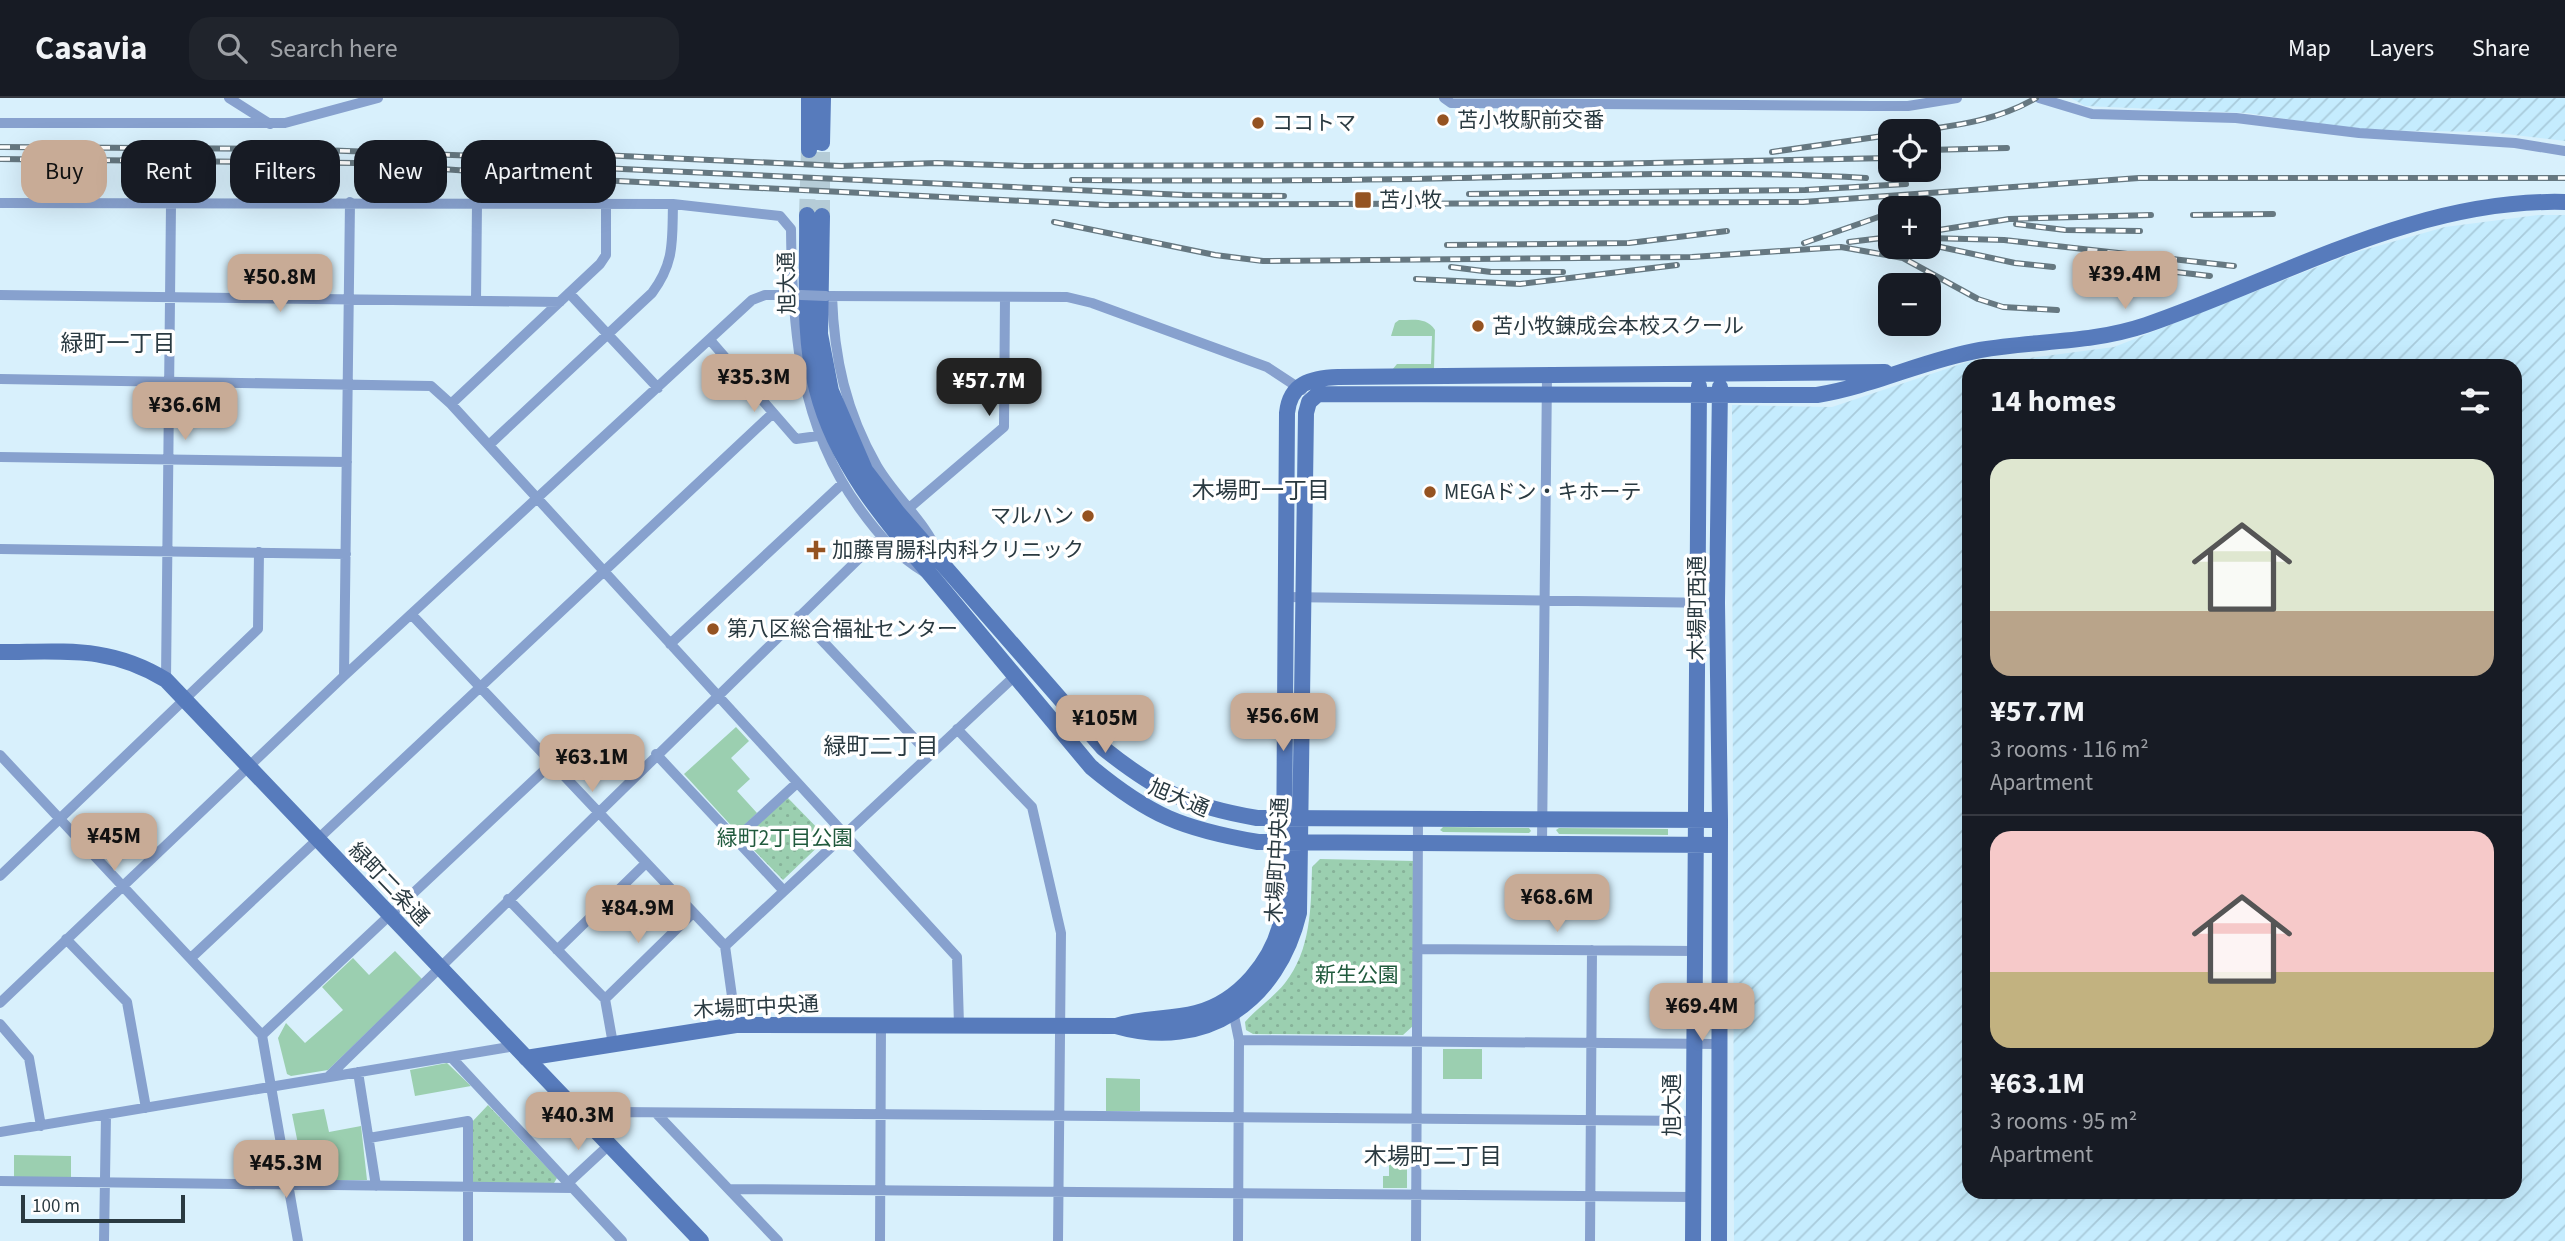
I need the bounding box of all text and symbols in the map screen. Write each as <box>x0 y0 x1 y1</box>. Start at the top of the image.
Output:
search box <box>189 17 679 80</box>
text: Casavia <box>35 25 147 72</box>
icon: search <box>213 29 251 67</box>
text: Search here <box>269 30 398 67</box>
text: Map <box>2288 31 2331 66</box>
text: Layers <box>2369 31 2434 66</box>
text: Share <box>2472 31 2530 66</box>
place label: 苫小牧駅前交番 <box>1457 105 1604 135</box>
place label: ココトマ <box>1272 108 1356 138</box>
marker: 苫小牧駅前交番 <box>1435 112 1451 128</box>
marker: ココトマ <box>1250 115 1266 131</box>
map controls <box>1878 119 1941 336</box>
button: locate <box>1878 119 1941 182</box>
chip: Buy <box>21 140 107 203</box>
chip: Rent <box>121 140 216 203</box>
chip: Filters <box>230 140 340 203</box>
chip: New <box>354 140 447 203</box>
chip: Apartment <box>461 140 616 203</box>
place label: 苫小牧 <box>1379 185 1442 215</box>
marker: 苫小牧 <box>1353 190 1373 210</box>
button: + <box>1878 196 1941 259</box>
street label: 旭大通 <box>771 251 803 315</box>
pin: ¥39.4M <box>2068 252 2182 311</box>
pin: ¥50.8M <box>223 254 337 314</box>
text: ¥39.4M <box>2088 257 2162 290</box>
text: ¥50.8M <box>243 260 317 293</box>
button: − <box>1878 273 1941 336</box>
place label: 苫小牧錬成会本校スクール <box>1492 311 1744 341</box>
marker: 苫小牧錬成会本校スクール <box>1470 318 1486 334</box>
district label: 緑町一丁目 <box>61 327 176 360</box>
pin: ¥35.3M <box>697 354 811 414</box>
pin: ¥57.7M <box>932 358 1046 418</box>
text: ¥35.3M <box>717 360 791 393</box>
text: ¥57.7M <box>952 364 1026 397</box>
text: 14 homes <box>1990 380 2116 423</box>
pin: ¥36.6M <box>128 382 242 442</box>
icon: filters <box>2456 382 2494 420</box>
text: ¥36.6M <box>148 388 222 421</box>
district label: 木場町一丁目 <box>1192 474 1330 507</box>
place label: MEGAドン・キホーテ <box>1444 477 1642 507</box>
marker: MEGAドン・キホーテ <box>1422 484 1438 500</box>
place label: マルハン <box>990 501 1074 531</box>
icon: home <box>2179 504 2305 630</box>
marker: マルハン <box>1080 508 1096 524</box>
place label: 加藤胃腸科内科クリニック <box>832 535 1084 565</box>
marker: 加藤胃腸科内科クリニック <box>806 540 826 560</box>
street label: 木場町西通 <box>1682 556 1712 661</box>
place label: 第八区総合福祉センター <box>727 614 958 644</box>
marker: 第八区総合福祉センター <box>705 621 721 637</box>
text: ¥57.7M <box>1990 690 2085 733</box>
pin: ¥56.6M <box>1226 694 1340 753</box>
pin: ¥105M <box>1056 696 1154 755</box>
text: ¥56.6M <box>1246 699 1320 732</box>
text: ¥105M <box>1072 701 1138 734</box>
district label: 緑町二丁目 <box>824 730 939 763</box>
text: 3 rooms · 116 m² <box>1990 733 2149 766</box>
pin: ¥63.1M <box>535 734 649 794</box>
text: ¥63.1M <box>555 740 629 773</box>
text: Apartment <box>1990 766 2093 799</box>
street label: 旭大通 <box>1144 772 1214 824</box>
street label: 木場町中央通 <box>1259 796 1295 924</box>
pin: ¥45M <box>73 814 155 873</box>
text: ¥45M <box>87 819 141 852</box>
park label: 緑町2丁目公園 <box>717 823 853 853</box>
street label: 緑町二条通 <box>342 836 436 932</box>
pin: ¥68.6M <box>1500 874 1614 934</box>
icon: home <box>2179 876 2305 1002</box>
text: ¥68.6M <box>1520 880 1594 913</box>
pin: ¥84.9M <box>581 886 695 945</box>
text: ¥84.9M <box>601 891 675 924</box>
park label: 新生公園 <box>1315 960 1399 990</box>
pin: ¥69.4M <box>1645 984 1759 1043</box>
street label: 木場町中央通 <box>692 989 820 1025</box>
text: ¥69.4M <box>1665 989 1739 1022</box>
text: ¥63.1M <box>1990 1062 2085 1105</box>
street label: 旭大通 <box>1657 1074 1687 1137</box>
pin: ¥40.3M <box>521 1093 635 1152</box>
text: ¥40.3M <box>541 1098 615 1131</box>
text: 3 rooms · 95 m² <box>1990 1105 2137 1138</box>
text: Apartment <box>1990 1138 2093 1171</box>
pin: ¥45.3M <box>229 1140 343 1200</box>
district label: 木場町二丁目 <box>1364 1140 1502 1173</box>
text: ¥45.3M <box>249 1146 323 1179</box>
scale bar <box>21 1192 186 1224</box>
text: 100 m <box>32 1193 80 1220</box>

